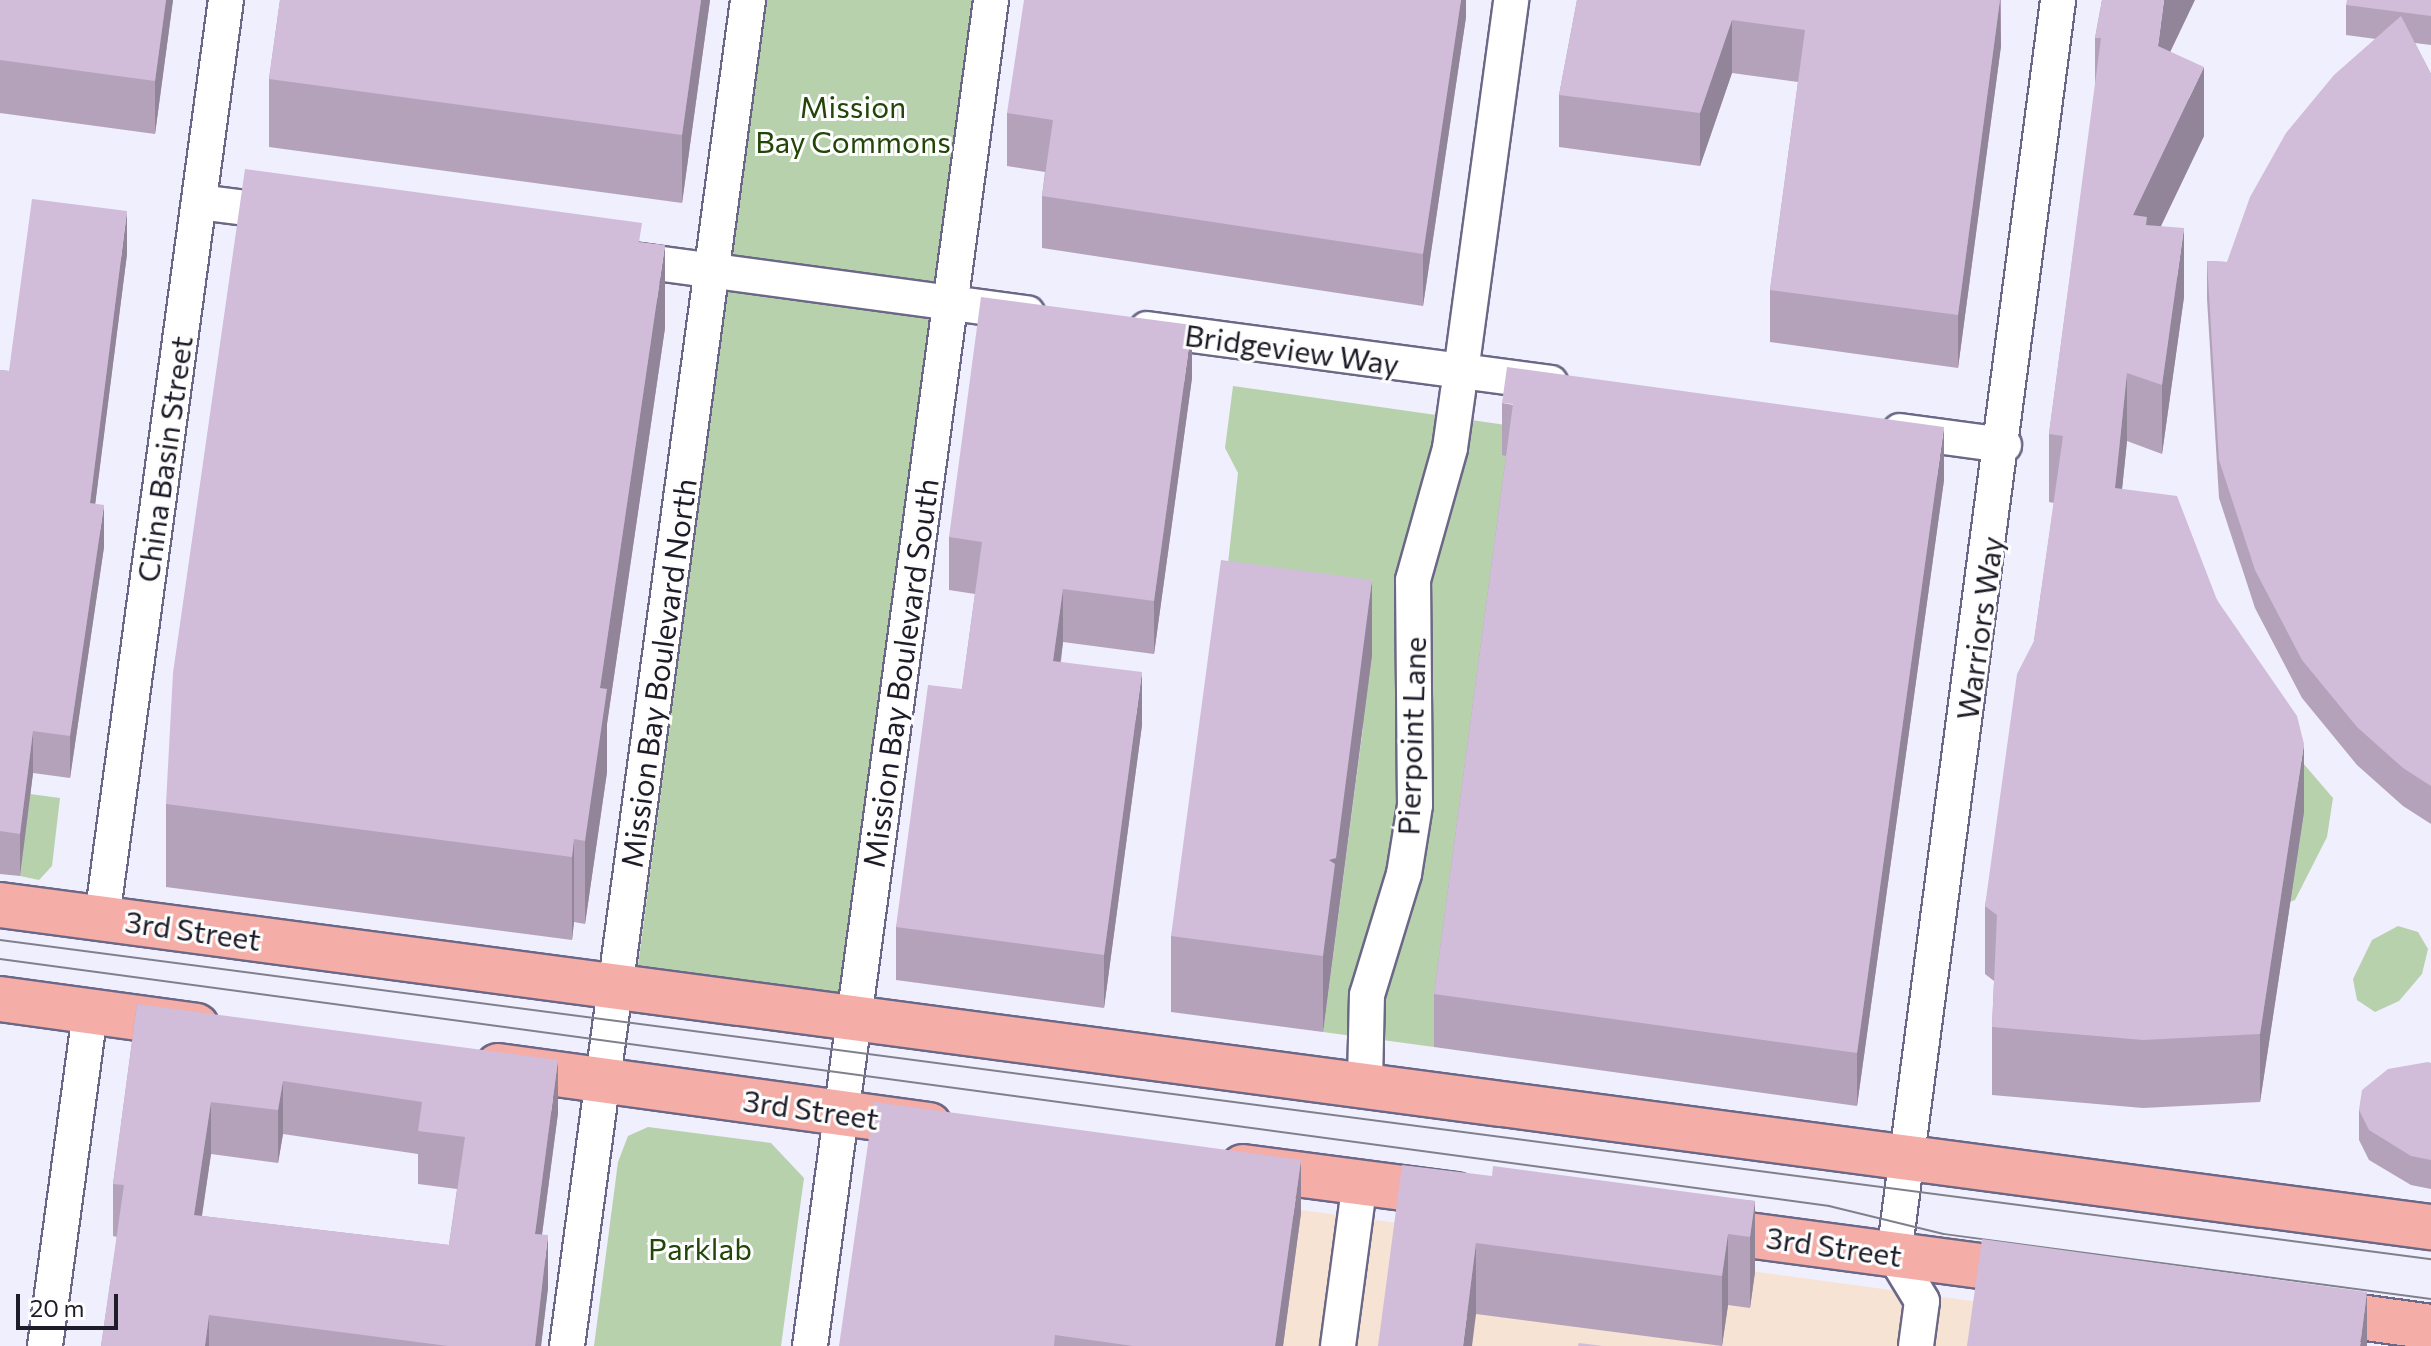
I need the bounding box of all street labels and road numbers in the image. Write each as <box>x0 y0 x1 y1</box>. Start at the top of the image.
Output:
street label: Bridgeview Way <box>1183 316 1401 382</box>
street label: China Basin Street <box>129 334 199 584</box>
street label: Mission Bay Boulevard North <box>613 476 703 870</box>
street label: Mission Bay Boulevard South <box>855 476 945 870</box>
street label: Warriors Way <box>1948 534 2010 722</box>
street label: Pierpoint Lane <box>1390 636 1432 836</box>
street label: 3rd Street <box>123 903 263 957</box>
street label: 3rd Street <box>741 1082 881 1136</box>
street label: 3rd Street <box>1764 1219 1904 1273</box>

